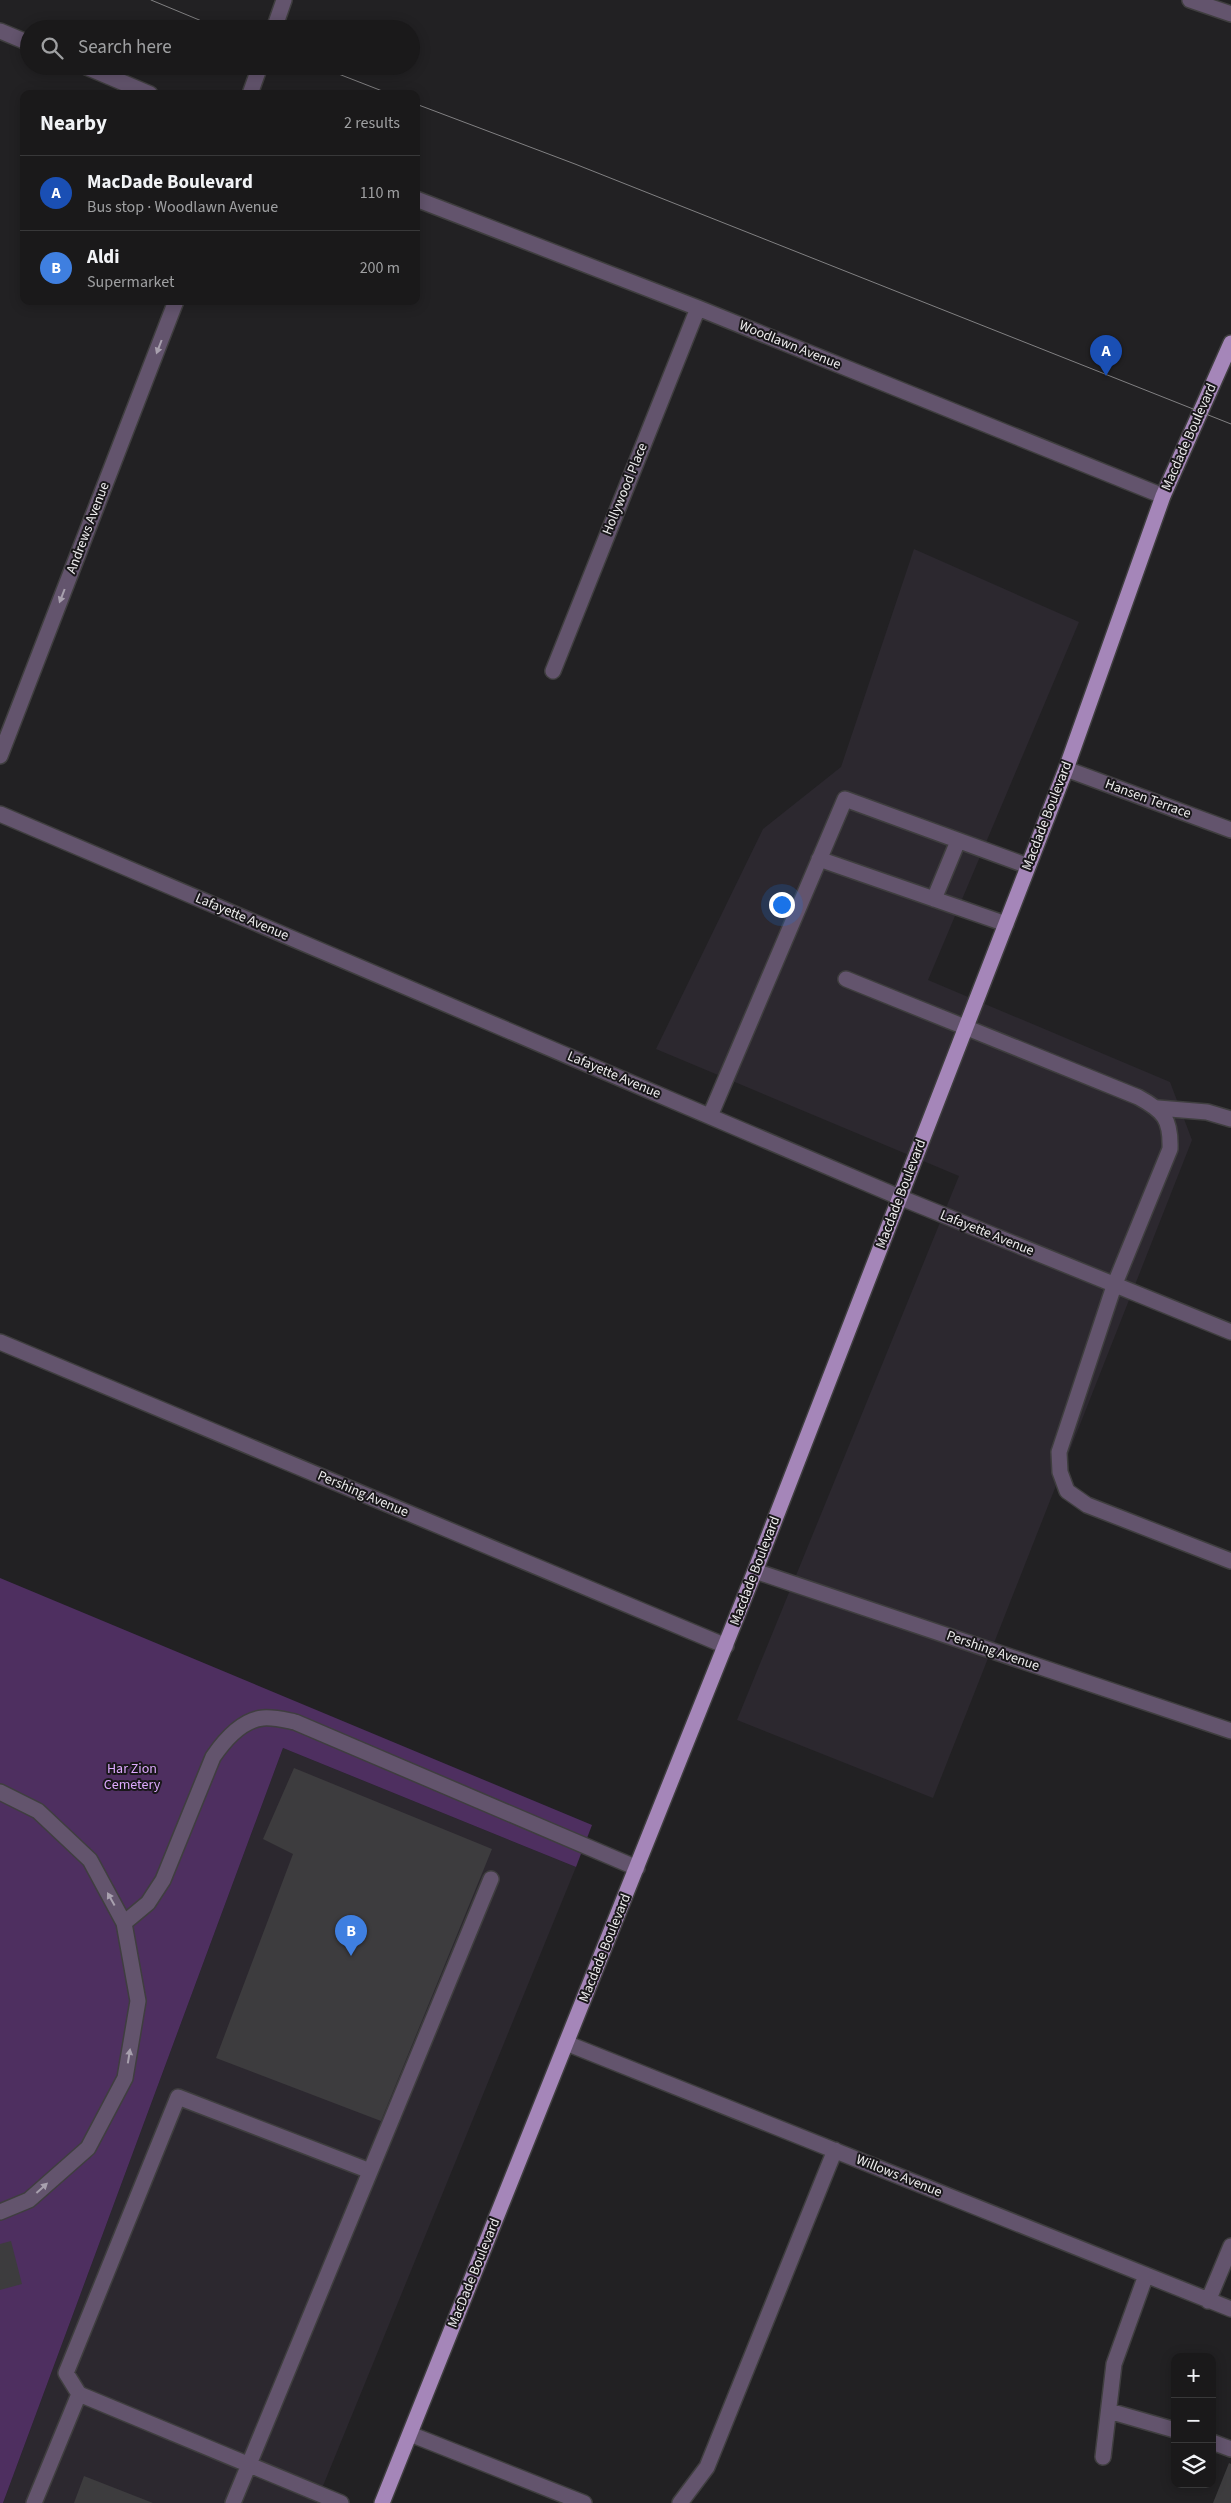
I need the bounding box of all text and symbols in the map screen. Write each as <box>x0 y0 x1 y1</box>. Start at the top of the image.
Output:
search box <box>20 20 420 75</box>
icon: search <box>38 34 66 62</box>
text: Search here <box>78 34 172 61</box>
text: Nearby <box>40 108 107 138</box>
text: 2 results <box>344 112 400 134</box>
text: MacDade Boulevard <box>87 169 253 196</box>
text: A <box>51 182 61 204</box>
text: 110 m <box>360 182 400 204</box>
text: Bus stop · Woodlawn Avenue <box>87 196 278 218</box>
text: Aldi <box>87 244 119 271</box>
text: B <box>51 257 61 279</box>
text: 200 m <box>360 257 400 279</box>
text: Supermarket <box>87 271 174 293</box>
street label: Woodlawn Avenue <box>736 315 844 375</box>
pin: A <box>1090 335 1122 376</box>
one-way arrow <box>154 340 162 354</box>
street label: Macdade Boulevard <box>1156 380 1222 494</box>
street label: Hollywood Place <box>597 440 653 538</box>
street label: Andrews Avenue <box>61 479 115 577</box>
one-way arrow <box>58 589 66 604</box>
street label: Macdade Boulevard <box>1017 759 1077 873</box>
street label: Hansen Terrace <box>1102 774 1194 824</box>
street label: Lafayette Avenue <box>192 888 292 946</box>
your location <box>769 892 795 918</box>
street label: Lafayette Avenue <box>564 1046 664 1104</box>
street label: Macdade Boulevard <box>871 1137 931 1251</box>
street label: Lafayette Avenue <box>937 1205 1037 1261</box>
street label: Pershing Avenue <box>314 1466 412 1522</box>
street label: Macdade Boulevard <box>725 1514 785 1628</box>
street label: Pershing Avenue <box>944 1626 1042 1676</box>
park label: Har Zion Cemetery <box>104 1759 161 1795</box>
street label: Macdade Boulevard <box>574 1891 636 2005</box>
one-way arrow <box>107 1892 115 1906</box>
pin: B <box>335 1915 367 1956</box>
one-way arrow <box>125 2048 133 2064</box>
street label: Willows Avenue <box>853 2150 945 2202</box>
one-way arrow <box>35 2183 48 2194</box>
street label: MacDade Boulevard <box>443 2215 505 2331</box>
map controls <box>1171 2353 1216 2488</box>
button: + <box>1171 2353 1216 2398</box>
button: − <box>1171 2398 1216 2443</box>
button: layers <box>1171 2443 1216 2488</box>

